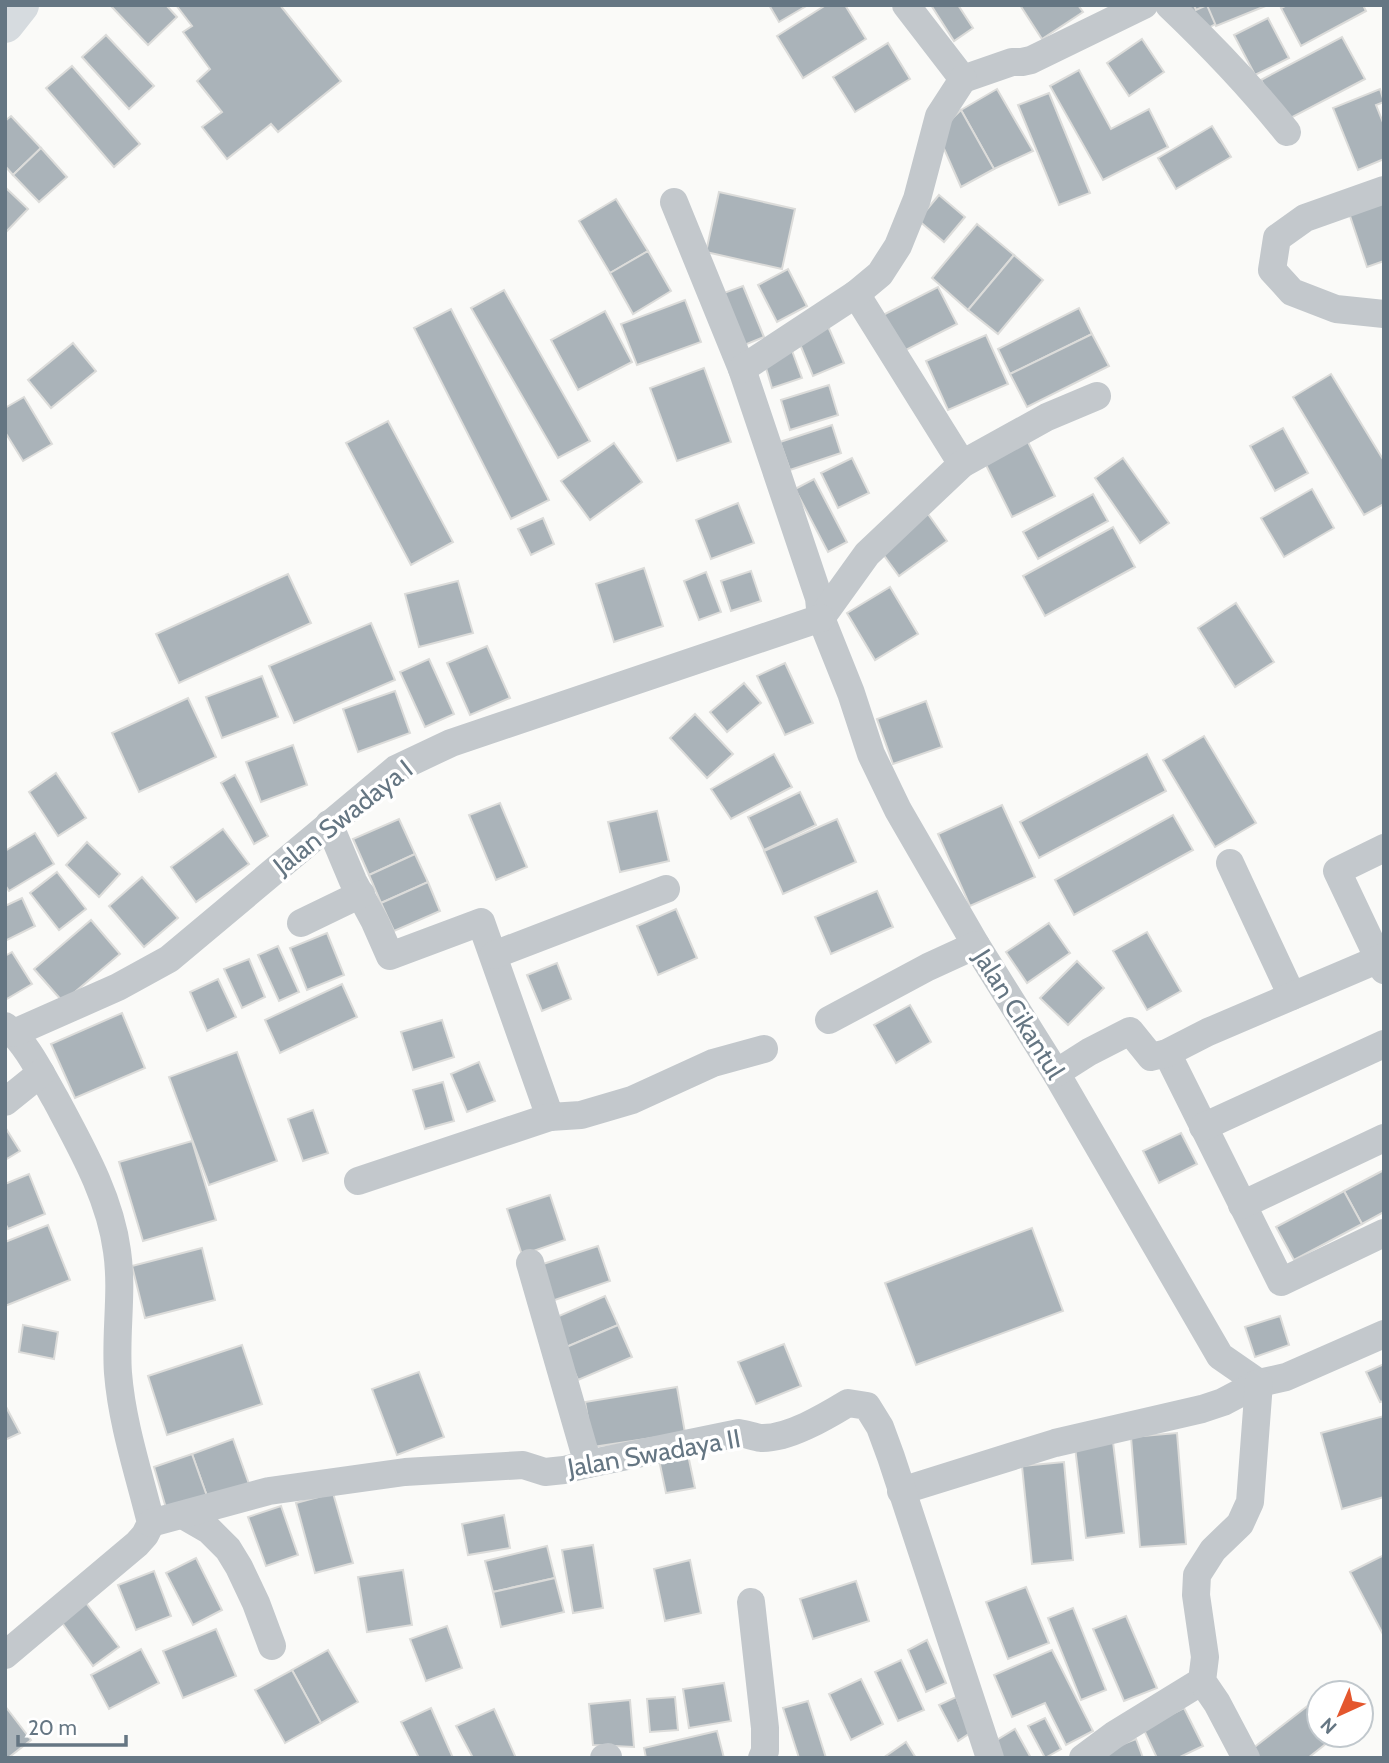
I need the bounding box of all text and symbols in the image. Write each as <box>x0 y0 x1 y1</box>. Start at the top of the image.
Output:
street label: Jalan Swadaya I <box>266 753 419 882</box>
street label: Jalan Cikantul <box>966 942 1072 1085</box>
street label: Jalan Swadaya II <box>564 1422 743 1484</box>
north arrow <box>1305 1679 1375 1749</box>
scale bar <box>18 1704 126 1748</box>
text: N <box>1316 1713 1341 1739</box>
text: 20 m <box>28 1715 77 1740</box>

